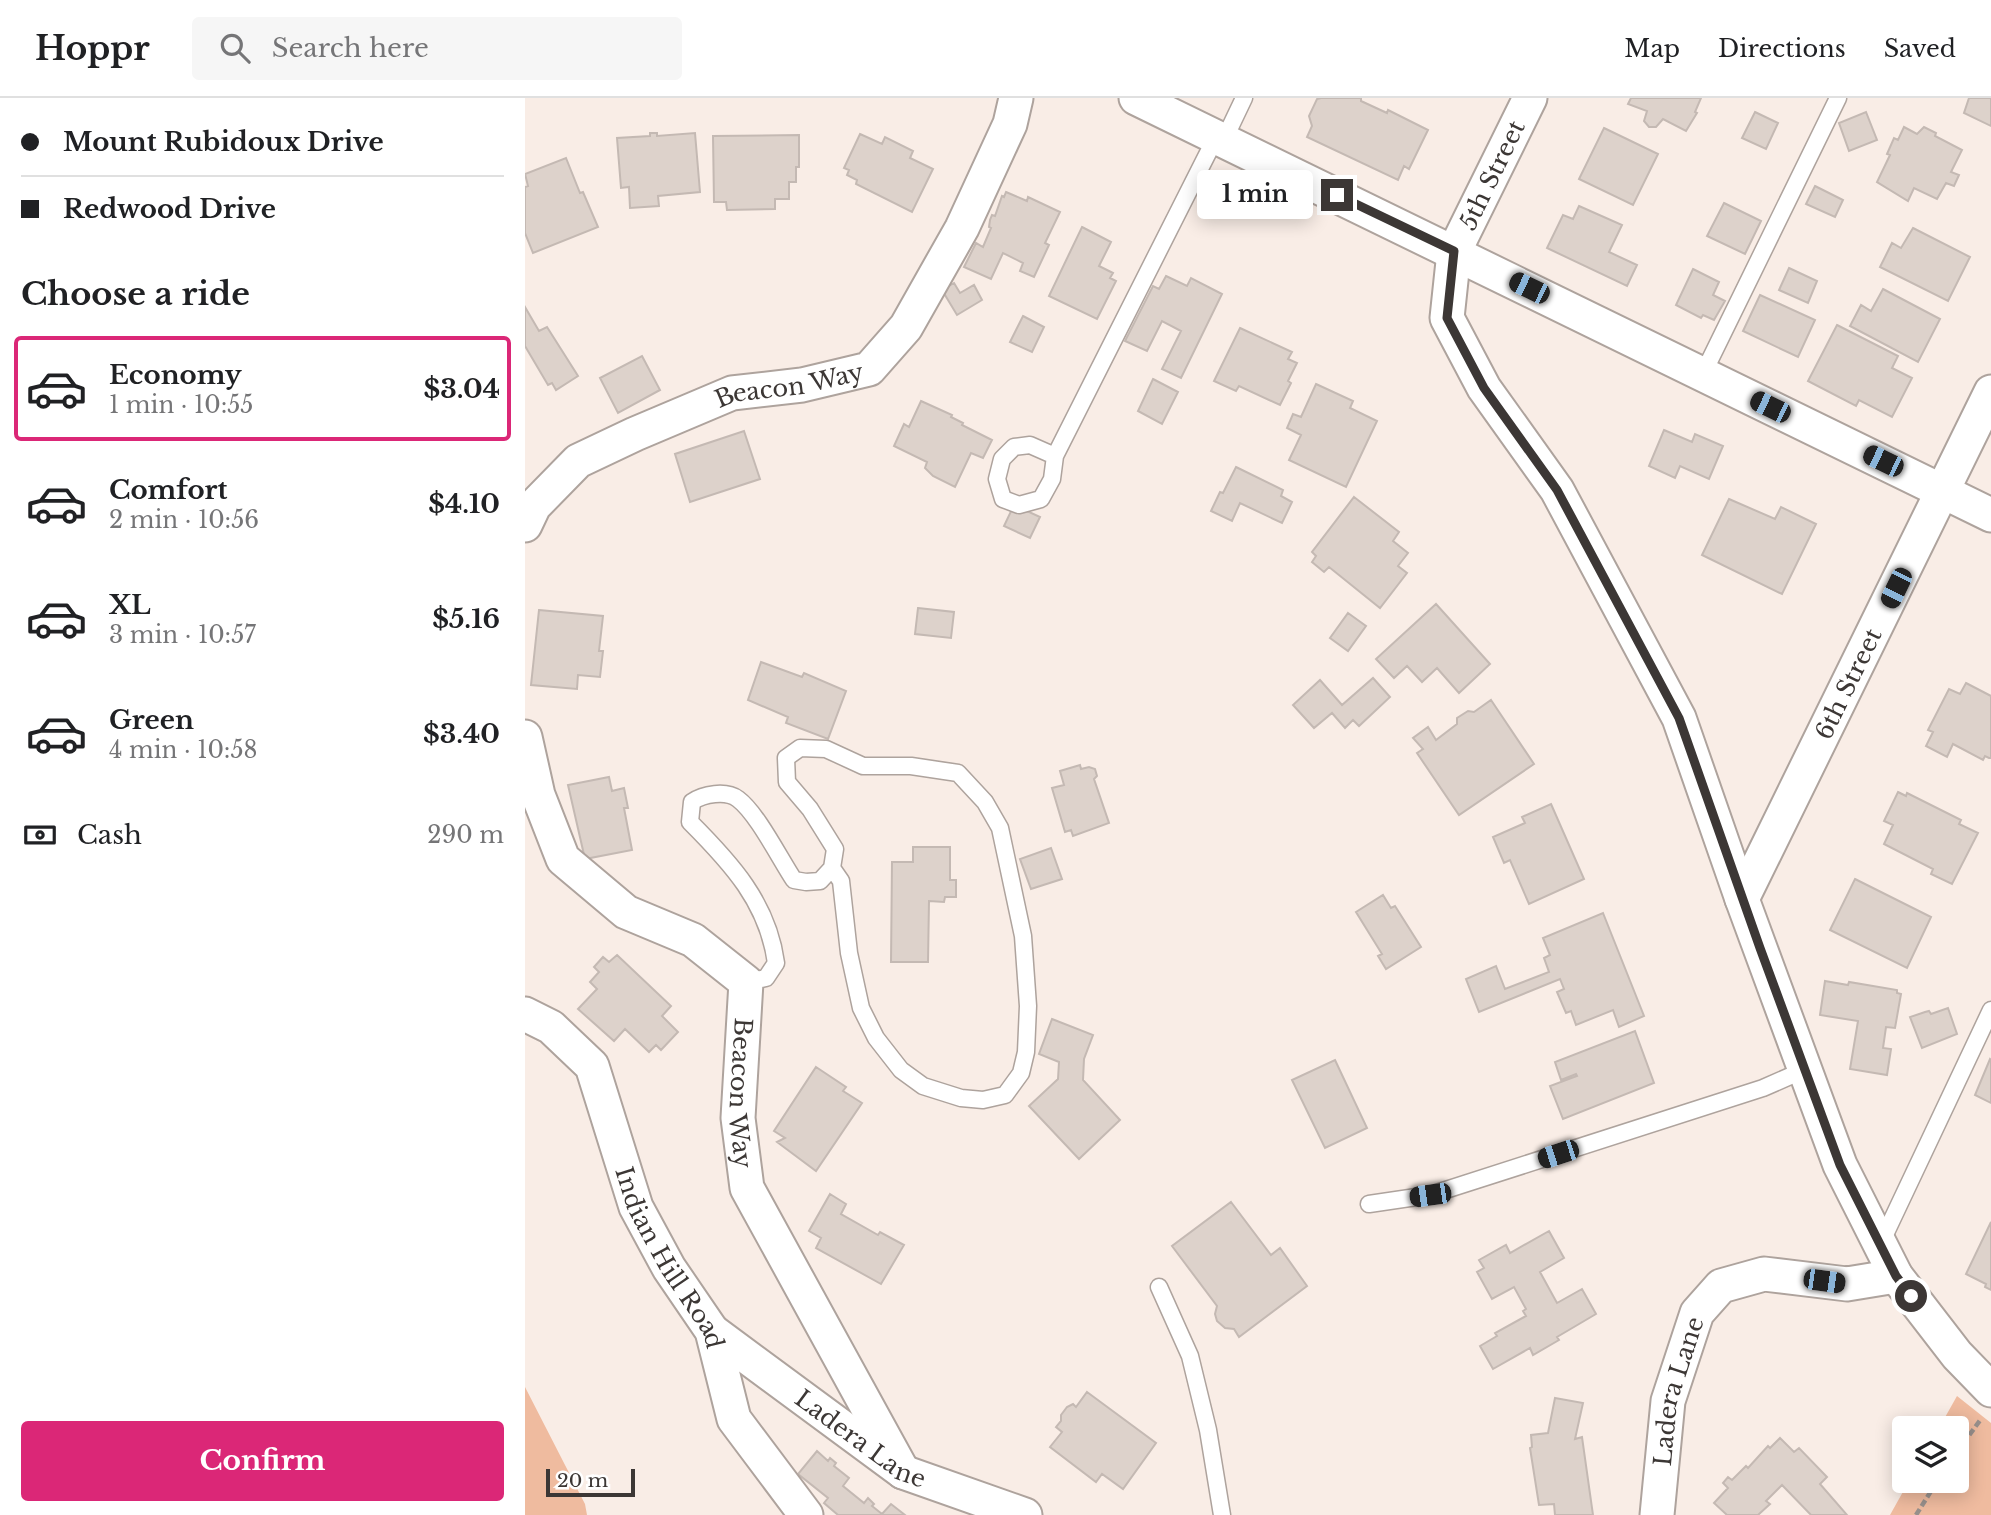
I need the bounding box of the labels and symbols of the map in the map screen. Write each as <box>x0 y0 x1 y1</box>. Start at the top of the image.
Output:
street label: 5th Street <box>1453 115 1531 235</box>
callout: 1 min <box>1197 170 1313 220</box>
route end <box>1321 179 1353 211</box>
car <box>1506 269 1553 307</box>
street label: Beacon Way <box>710 356 867 413</box>
car <box>1747 388 1794 426</box>
car <box>1860 442 1907 480</box>
car <box>1878 565 1915 611</box>
street label: 6th Street <box>1808 623 1887 744</box>
street label: Beacon Way <box>723 1017 759 1171</box>
car <box>1535 1138 1582 1170</box>
street label: Indian Hill Road <box>610 1163 730 1351</box>
car <box>1408 1182 1453 1208</box>
car <box>1802 1268 1847 1294</box>
route start <box>1895 1280 1927 1312</box>
street label: Ladera Lane <box>1647 1313 1709 1467</box>
street label: Ladera Lane <box>790 1383 930 1493</box>
scale bar <box>546 1466 635 1498</box>

